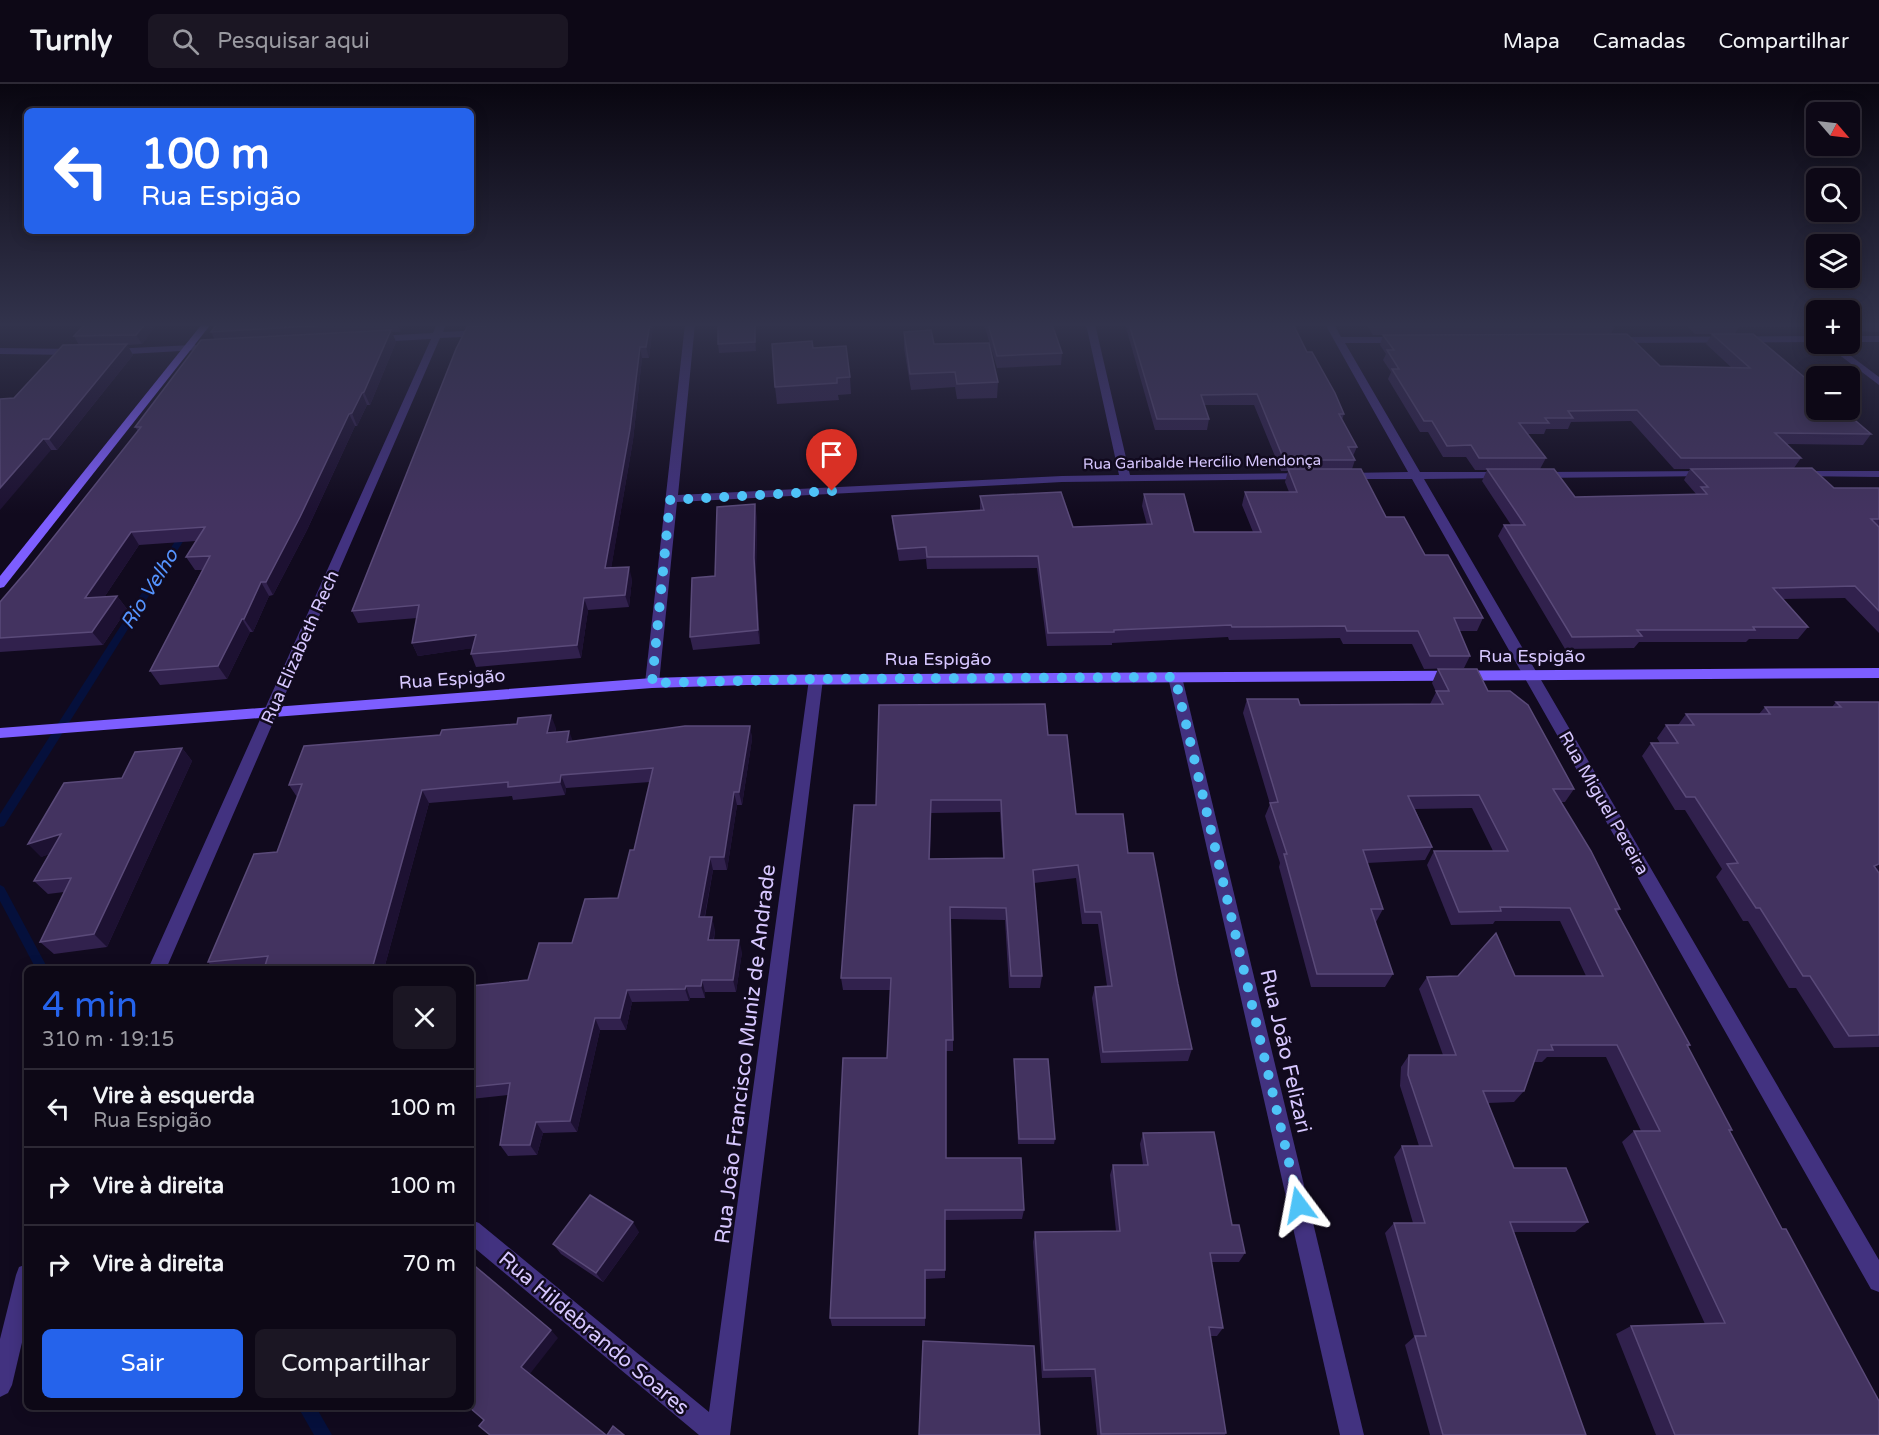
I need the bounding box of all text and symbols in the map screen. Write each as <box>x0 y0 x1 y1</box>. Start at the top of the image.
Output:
search box <box>148 14 568 68</box>
text: Turnly <box>30 24 112 58</box>
icon: search <box>169 25 202 58</box>
text: Pesquisar aqui <box>217 28 370 54</box>
text: Mapa <box>1503 29 1560 54</box>
text: Camadas <box>1593 29 1685 54</box>
text: Compartilhar <box>1718 29 1849 54</box>
north arrow <box>1806 102 1860 156</box>
map controls <box>1806 102 1860 420</box>
text: 100 m <box>141 129 270 180</box>
icon: left <box>42 132 120 210</box>
button: search <box>1806 168 1860 222</box>
text: Rua Espigão <box>141 180 301 213</box>
button: layers <box>1806 234 1860 288</box>
button: + <box>1806 300 1860 354</box>
button: − <box>1806 366 1860 420</box>
pin <box>806 429 857 491</box>
icon: arrive <box>815 438 848 471</box>
street label: Rua Garibalde Hercílio Mendonça <box>1083 451 1321 473</box>
water label: Rio Velho <box>116 544 184 634</box>
street label: Rua Elizabeth Rech <box>256 567 344 727</box>
street label: Rua Espigão <box>1479 645 1585 667</box>
street label: Rua Espigão <box>885 648 991 670</box>
street label: Rua Espigão <box>398 664 506 694</box>
street label: Rua Miguel Pereira <box>1554 727 1654 879</box>
street label: Rua João Francisco Muniz de Andrade <box>710 863 781 1245</box>
street label: Rua João Felizari <box>1255 967 1317 1135</box>
text: 4 min <box>42 984 138 1027</box>
button: close <box>393 986 456 1049</box>
text: 310 m · 19:15 <box>42 1028 174 1052</box>
text: Vire à esquerda <box>93 1083 255 1109</box>
icon: left <box>42 1092 75 1125</box>
text: 100 m <box>389 1095 456 1121</box>
text: Rua Espigão <box>93 1109 212 1133</box>
icon: right <box>42 1170 75 1203</box>
text: Vire à direita <box>93 1173 224 1199</box>
text: 100 m <box>389 1173 456 1199</box>
position arrow <box>1267 1173 1331 1237</box>
street label: Rua Hildebrando Soares <box>493 1246 694 1420</box>
icon: right <box>42 1248 75 1281</box>
text: Vire à direita <box>93 1251 224 1277</box>
text: 70 m <box>402 1251 456 1277</box>
button: Sair <box>42 1329 243 1398</box>
button: Compartilhar <box>255 1329 456 1398</box>

